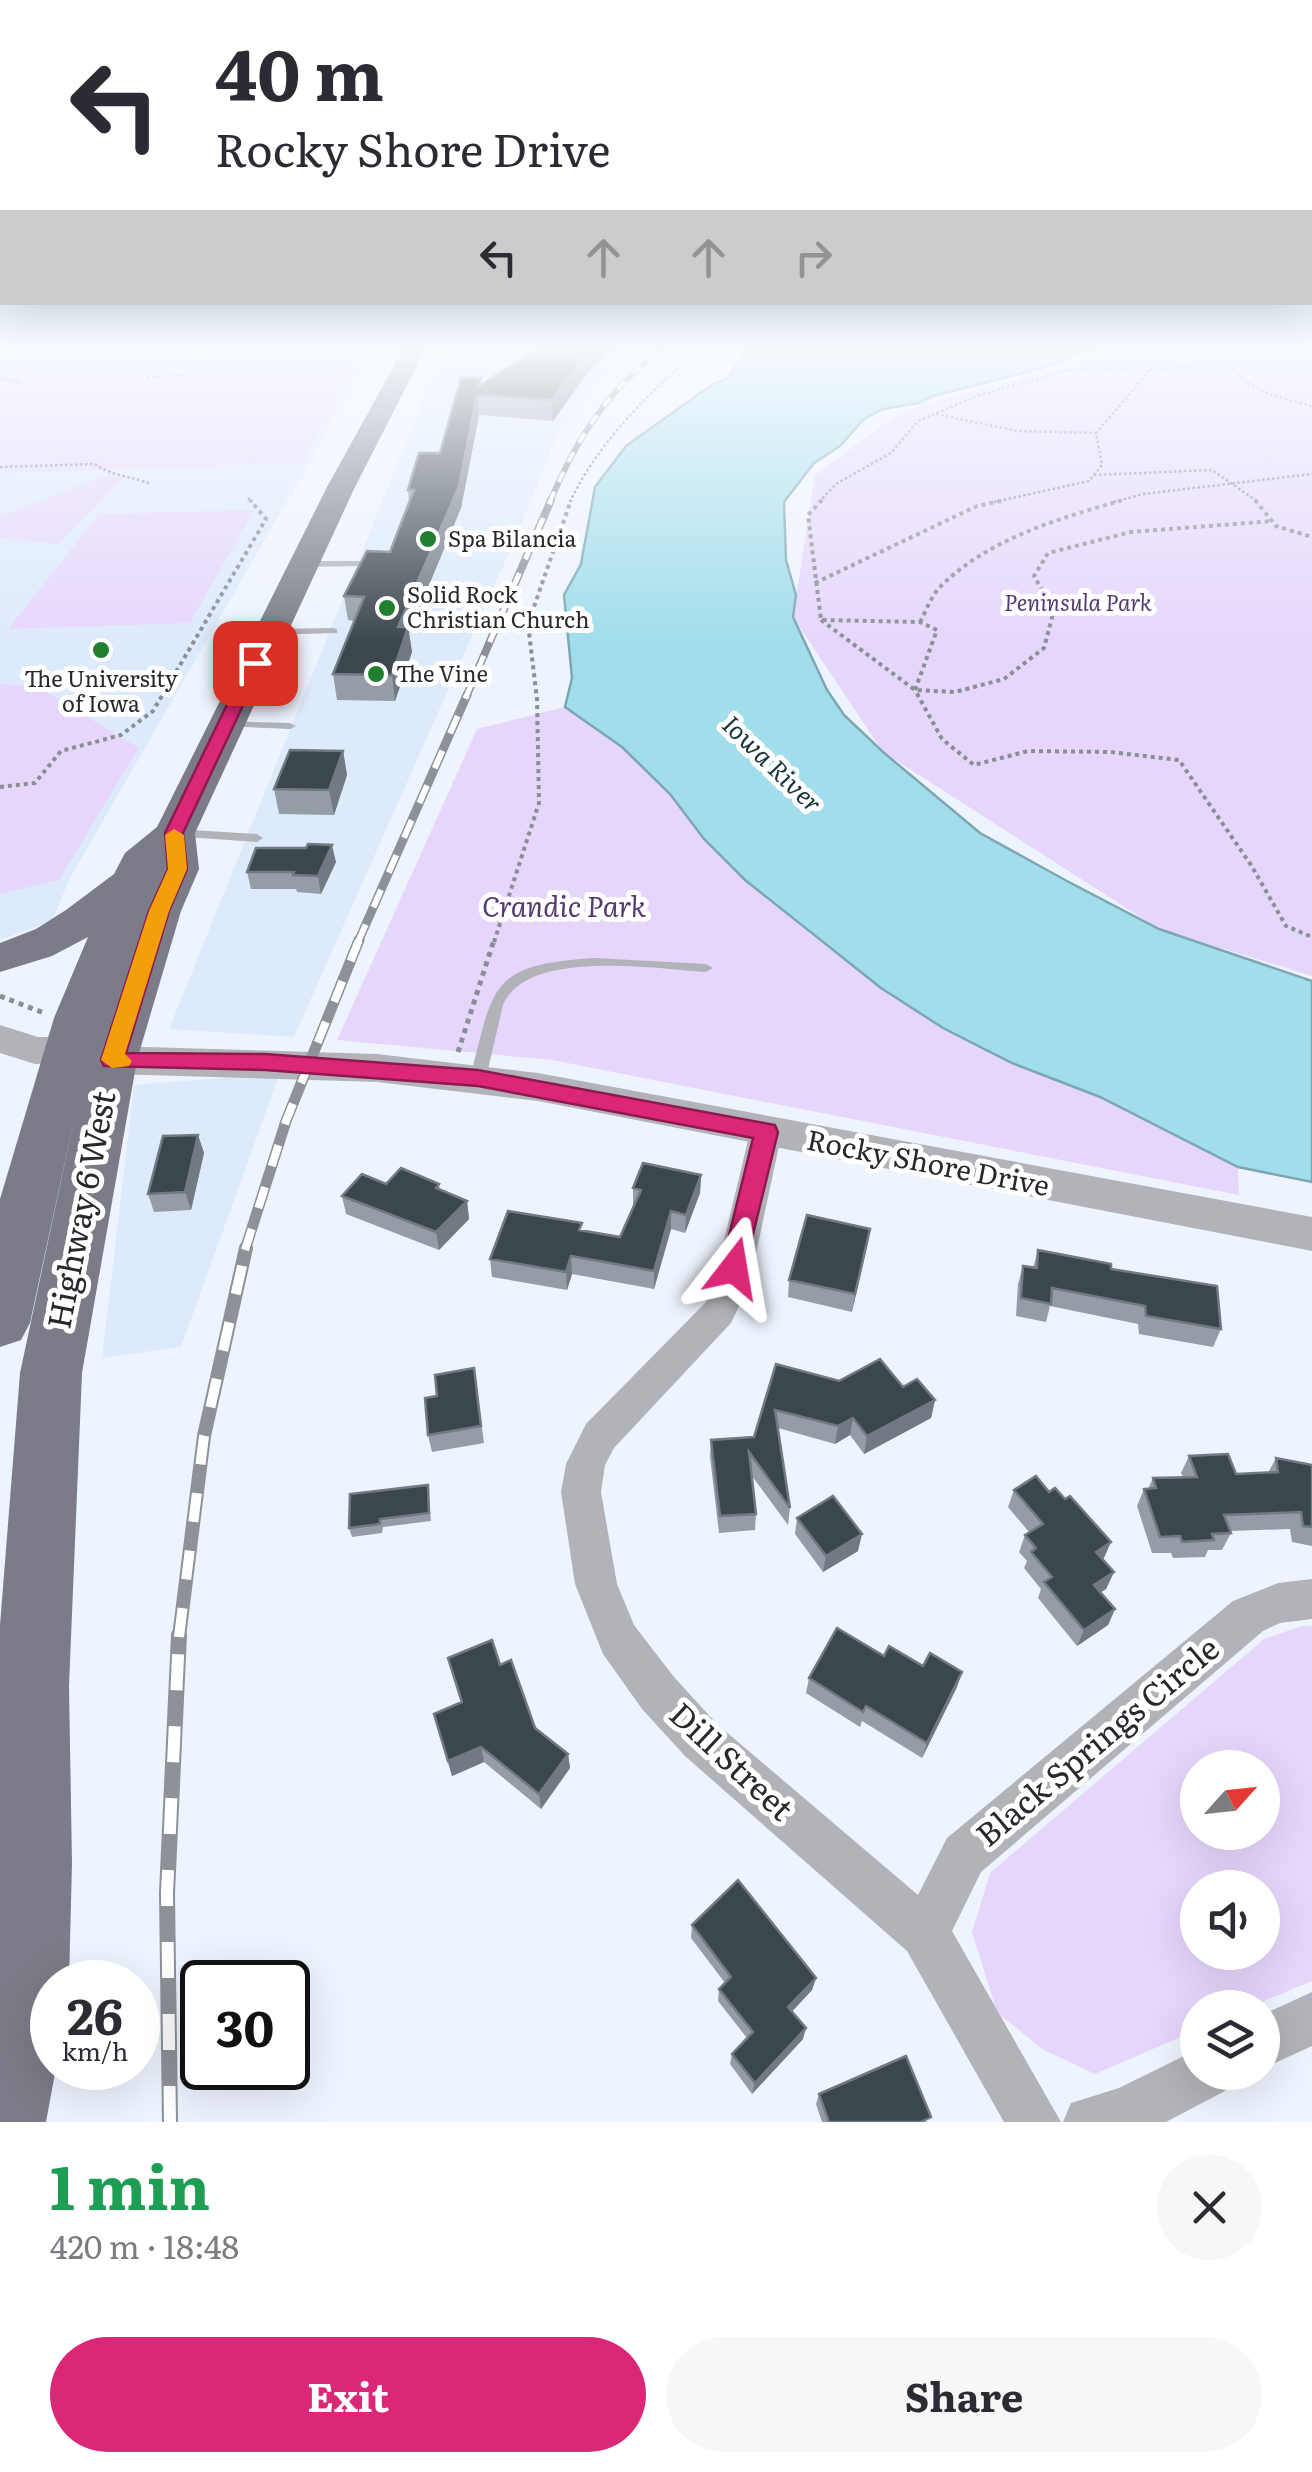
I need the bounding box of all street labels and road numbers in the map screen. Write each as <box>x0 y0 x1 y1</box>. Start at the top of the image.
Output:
street label: Highway 6 West <box>32 1086 126 1333</box>
street label: Rocky Shore Drive <box>804 1117 1053 1205</box>
street label: Black Springs Circle <box>964 1623 1228 1856</box>
street label: Dill Street <box>660 1690 806 1830</box>

